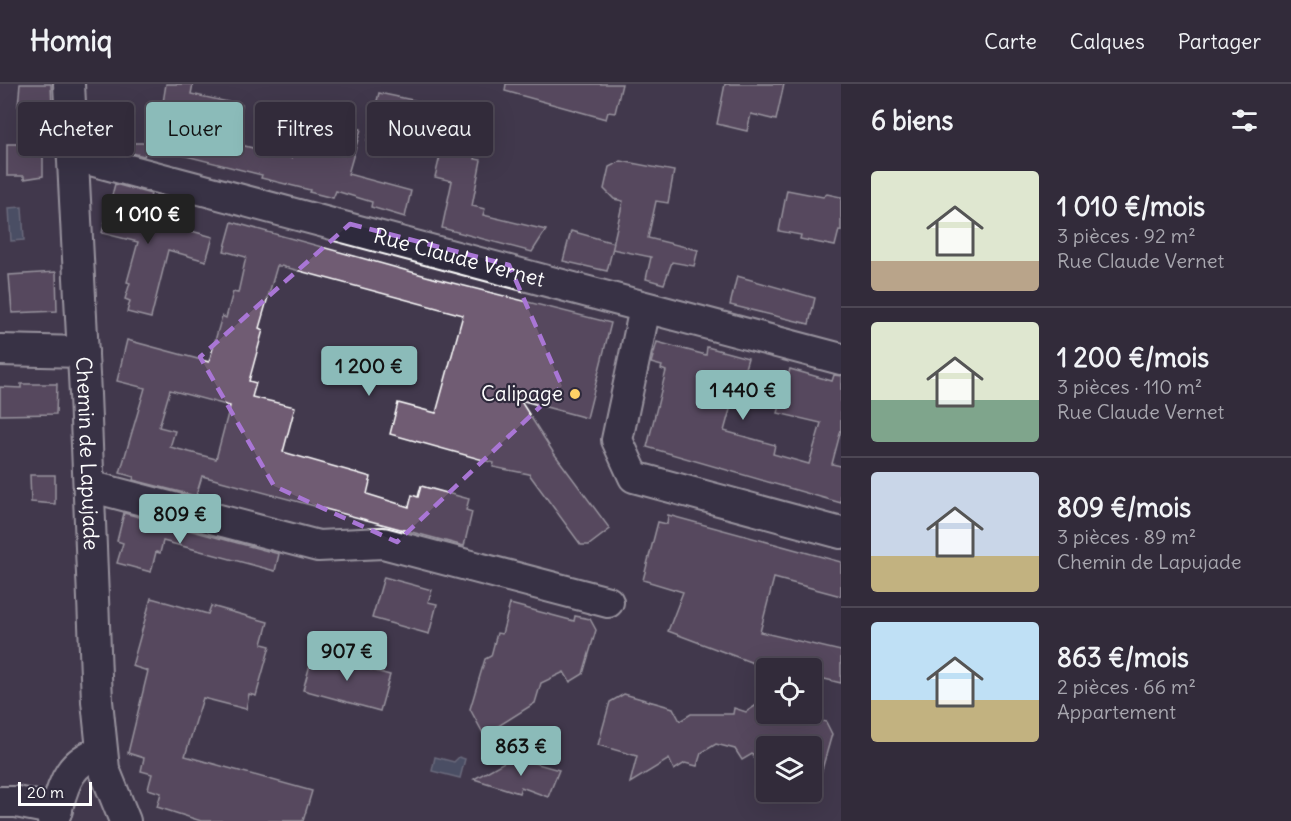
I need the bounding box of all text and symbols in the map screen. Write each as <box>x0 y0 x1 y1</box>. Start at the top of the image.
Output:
text: Homiq <box>30 23 112 59</box>
text: Carte <box>984 28 1037 55</box>
text: Calques <box>1070 28 1145 55</box>
text: Partager <box>1178 28 1261 55</box>
chip: Acheter <box>18 102 134 156</box>
chip: Louer <box>146 102 243 156</box>
chip: Filtres <box>255 102 355 156</box>
chip: Nouveau <box>367 102 493 156</box>
text: 6 biens <box>871 104 953 137</box>
icon: filters <box>1228 104 1261 137</box>
text: 1 010 €/mois <box>1057 190 1205 223</box>
pin: 1 010 € <box>93 194 203 245</box>
icon: home <box>919 195 991 267</box>
text: 1 010 € <box>116 201 180 226</box>
street label: Rue Claude Vernet <box>371 222 548 293</box>
text: 3 pièces · 92 m² <box>1057 223 1196 248</box>
text: Rue Claude Vernet <box>1057 248 1224 273</box>
text: 1 200 €/mois <box>1057 341 1209 374</box>
pin: 1 200 € <box>314 346 424 397</box>
icon: home <box>919 346 991 418</box>
text: 1 200 € <box>335 353 403 378</box>
street label: Chemin de Lapujade <box>70 356 105 551</box>
pin: 1 440 € <box>688 370 798 421</box>
text: 3 pièces · 110 m² <box>1057 374 1202 399</box>
text: 1 440 € <box>710 377 776 402</box>
place label: Calipage <box>481 380 563 407</box>
marker: Calipage <box>568 387 582 401</box>
text: Rue Claude Vernet <box>1057 399 1224 424</box>
text: 809 €/mois <box>1057 491 1191 524</box>
pin: 809 € <box>138 494 222 545</box>
icon: home <box>919 496 991 568</box>
text: 809 € <box>153 501 207 526</box>
text: 3 pièces · 89 m² <box>1057 524 1196 549</box>
text: Chemin de Lapujade <box>1057 549 1242 574</box>
pin: 907 € <box>305 631 389 682</box>
text: 907 € <box>321 638 373 663</box>
text: 863 €/mois <box>1057 641 1189 674</box>
icon: home <box>919 646 991 718</box>
map controls <box>756 658 822 802</box>
button: locate <box>756 658 822 724</box>
text: 2 pièces · 66 m² <box>1057 674 1196 699</box>
text: Appartement <box>1057 699 1176 724</box>
pin: 863 € <box>479 726 563 777</box>
text: 863 € <box>495 733 547 758</box>
button: layers <box>756 736 822 802</box>
scale bar <box>18 779 92 806</box>
text: 20 m <box>27 782 64 802</box>

